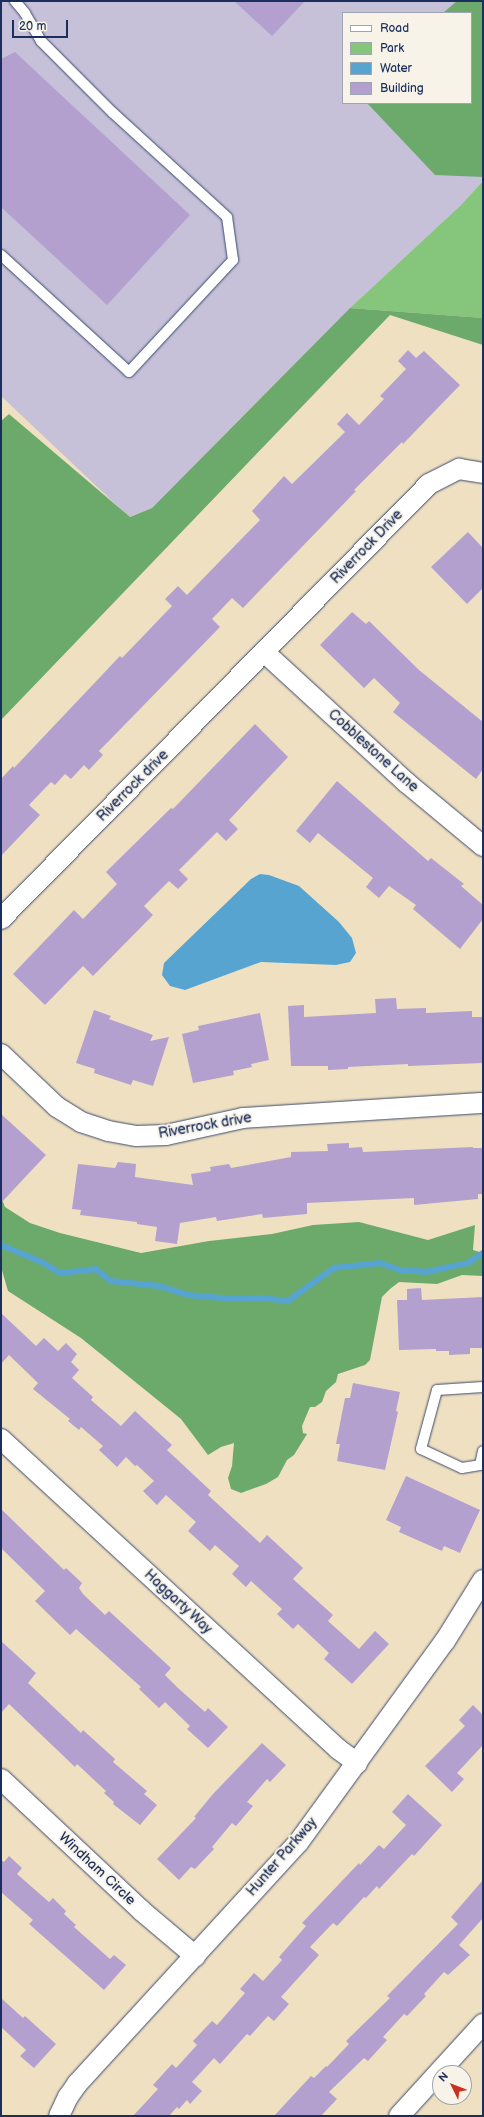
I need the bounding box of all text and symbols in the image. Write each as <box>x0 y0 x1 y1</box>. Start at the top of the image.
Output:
scale bar <box>14 12 70 38</box>
legend <box>342 12 472 104</box>
text: 20 m <box>19 19 46 34</box>
text: Road <box>380 21 409 36</box>
text: Park <box>380 41 404 56</box>
text: Water <box>380 61 412 76</box>
text: Building <box>380 81 424 96</box>
street label: Riverrock Drive <box>327 506 407 588</box>
street label: Cobblestone Lane <box>324 706 422 796</box>
street label: Riverrock drive <box>94 747 172 825</box>
street label: Riverrock drive <box>157 1110 253 1142</box>
street label: Haggarty Way <box>140 1566 216 1638</box>
street label: Hunter Parkway <box>243 1814 321 1900</box>
street label: Windham Circle <box>55 1829 139 1909</box>
north arrow <box>432 2065 472 2105</box>
text: N <box>436 2070 451 2085</box>

